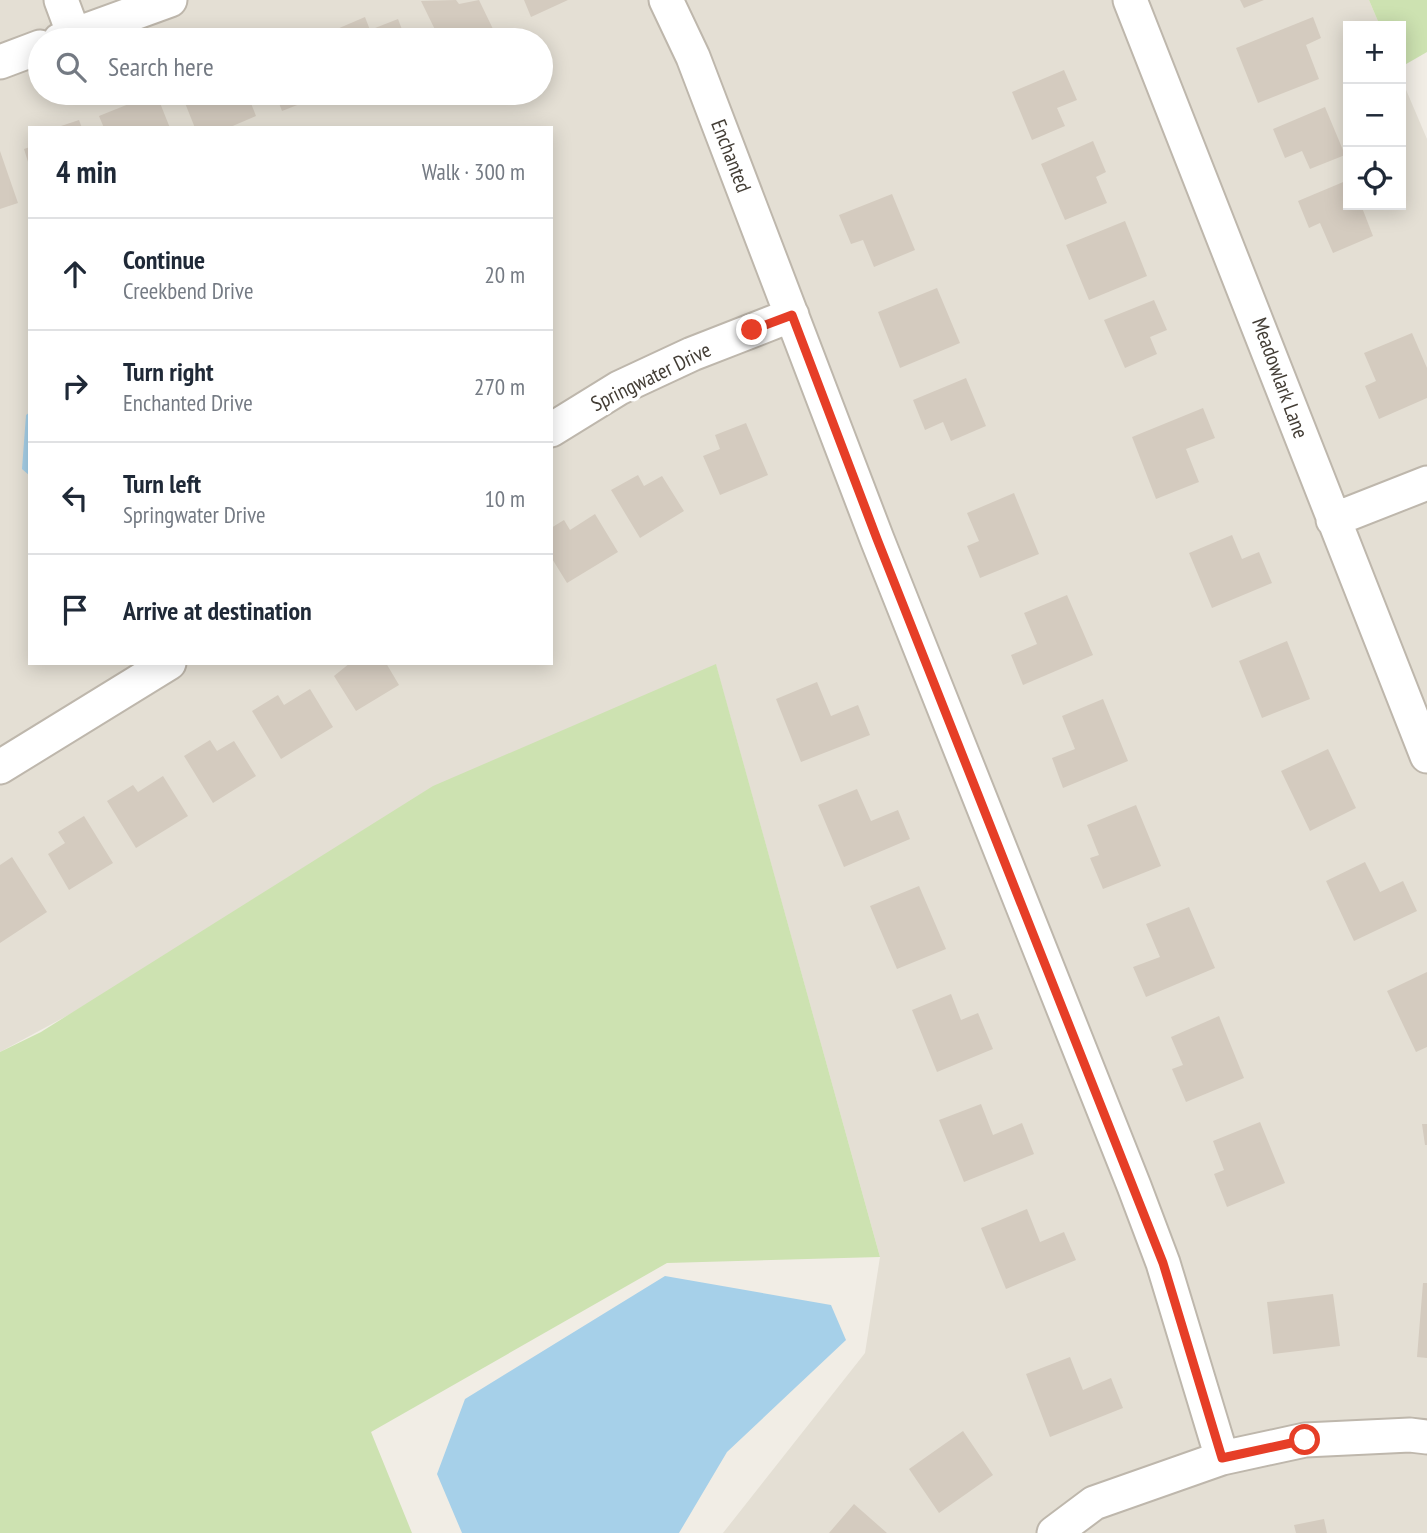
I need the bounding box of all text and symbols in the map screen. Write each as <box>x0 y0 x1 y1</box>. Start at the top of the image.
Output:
map controls <box>1343 21 1406 210</box>
button: + <box>1343 21 1406 84</box>
search box <box>28 28 553 105</box>
icon: search <box>52 48 90 86</box>
text: Search here <box>108 50 214 83</box>
button: − <box>1343 84 1406 147</box>
street label: Enchanted <box>705 116 758 196</box>
button: locate <box>1343 147 1406 210</box>
text: 4 min <box>56 152 117 191</box>
text: Walk · 300 m <box>422 157 525 186</box>
text: Continue <box>123 243 205 276</box>
icon: ahead <box>56 255 94 293</box>
text: 20 m <box>484 260 525 289</box>
text: Creekbend Drive <box>123 276 253 305</box>
route end <box>736 314 767 345</box>
street label: Meadowlark Lane <box>1246 314 1315 442</box>
street label: Springwater Drive <box>586 336 715 417</box>
text: Turn right <box>123 355 214 388</box>
icon: right <box>56 367 94 405</box>
text: 270 m <box>474 372 525 401</box>
text: Enchanted Drive <box>123 388 253 417</box>
text: Turn left <box>123 467 201 500</box>
icon: left <box>56 479 94 517</box>
text: 10 m <box>484 484 525 513</box>
text: Springwater Drive <box>123 500 266 529</box>
icon: arrive <box>56 591 94 629</box>
text: Arrive at destination <box>123 594 312 627</box>
route start <box>1289 1424 1320 1455</box>

